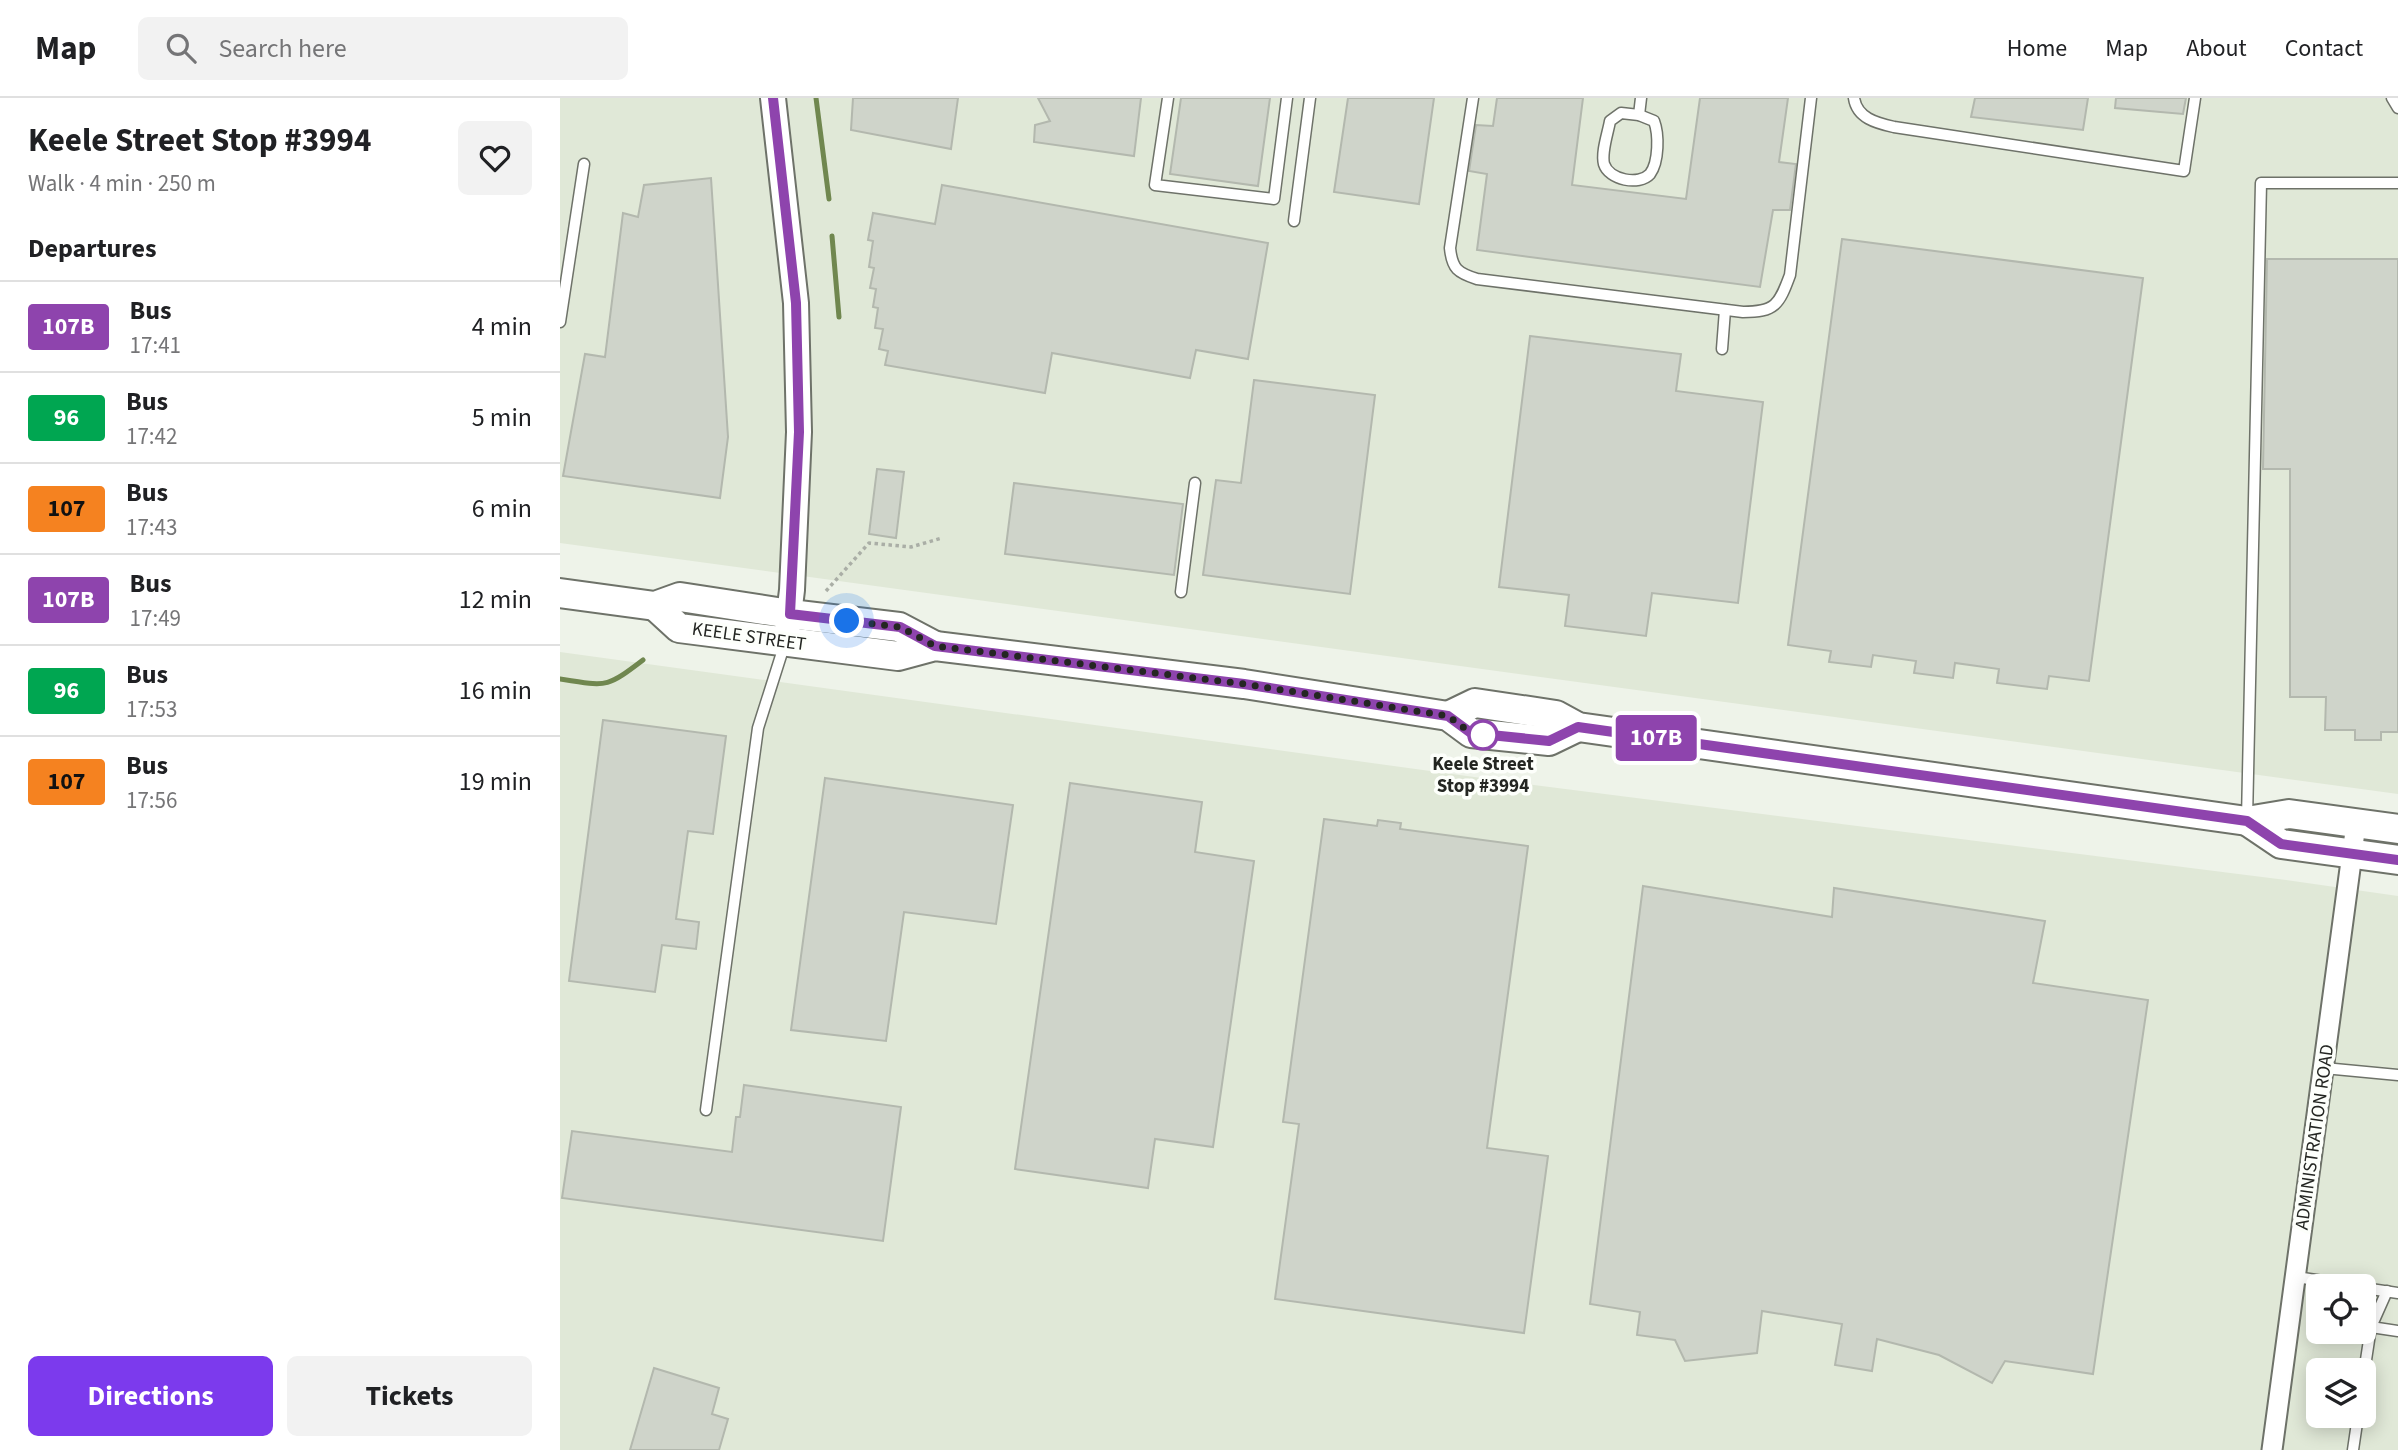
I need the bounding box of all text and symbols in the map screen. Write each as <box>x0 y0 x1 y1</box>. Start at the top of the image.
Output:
search box <box>138 17 628 80</box>
text: Map <box>35 25 96 72</box>
icon: search <box>162 29 200 67</box>
text: Search here <box>218 30 347 67</box>
text: Home <box>2007 31 2067 66</box>
text: Map <box>2105 31 2148 66</box>
text: About <box>2186 31 2247 66</box>
text: Contact <box>2285 31 2363 66</box>
text: Keele Street Stop #3994 <box>28 117 371 164</box>
button: heart <box>458 121 532 195</box>
text: Walk · 4 min · 250 m <box>28 167 216 200</box>
text: Departures <box>28 230 156 267</box>
text: Bus <box>130 292 172 329</box>
text: 4 min <box>472 308 532 345</box>
text: 107B <box>42 309 95 344</box>
text: 17:41 <box>130 329 181 362</box>
text: Bus <box>126 383 168 420</box>
text: 5 min <box>472 399 532 436</box>
text: 96 <box>54 400 79 435</box>
text: 17:42 <box>126 420 177 453</box>
text: Bus <box>126 474 168 511</box>
text: 6 min <box>472 490 532 527</box>
text: 107 <box>47 491 86 526</box>
text: 17:43 <box>126 511 177 544</box>
text: Bus <box>130 565 172 602</box>
text: 12 min <box>459 581 532 618</box>
text: 107B <box>42 582 95 617</box>
text: 17:49 <box>130 602 181 635</box>
your location <box>829 603 864 638</box>
street label: KEELE STREET <box>690 616 808 658</box>
text: Bus <box>126 656 168 693</box>
text: 16 min <box>459 672 532 709</box>
text: 96 <box>54 673 79 708</box>
text: 17:53 <box>126 693 177 726</box>
line badge: 107B <box>1607 715 1705 761</box>
marker: Keele Street Stop #3994 <box>1468 720 1498 750</box>
text: 107B <box>1630 720 1682 755</box>
text: Bus <box>126 747 168 784</box>
place label: Keele Street Stop #3994 <box>1432 751 1534 800</box>
text: 19 min <box>459 763 532 800</box>
text: 107 <box>47 764 86 799</box>
text: 17:56 <box>126 784 177 817</box>
street label: ADMINISTRATION ROAD <box>2289 1042 2341 1232</box>
map controls <box>2306 1274 2376 1428</box>
button: locate <box>2306 1274 2376 1344</box>
button: Directions <box>28 1356 273 1436</box>
button: Tickets <box>287 1356 532 1436</box>
button: layers <box>2306 1358 2376 1428</box>

